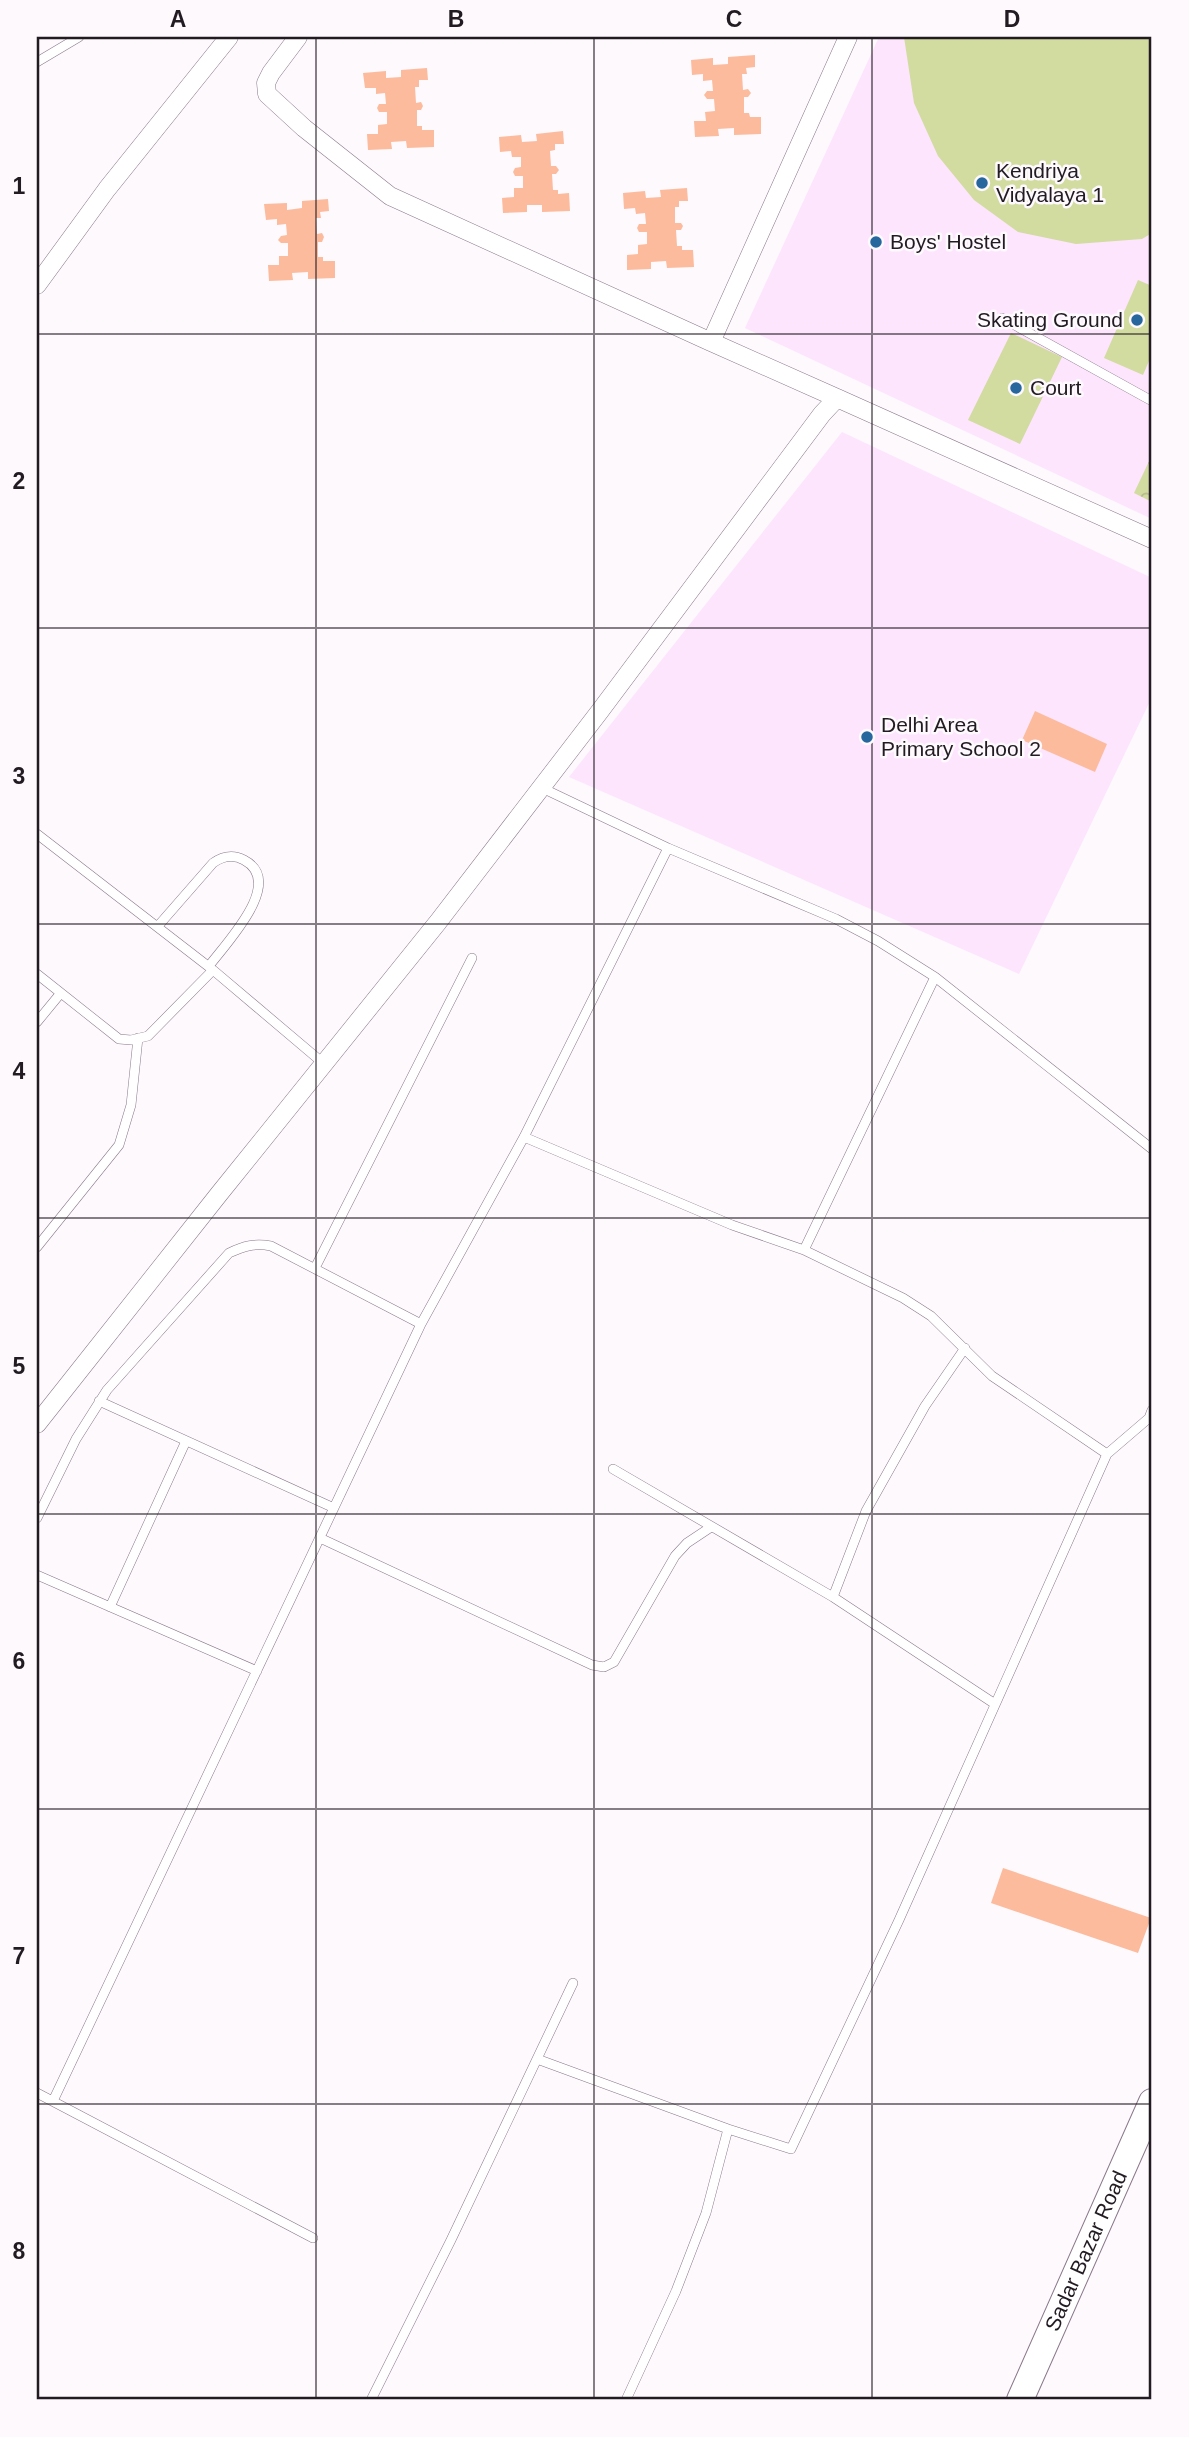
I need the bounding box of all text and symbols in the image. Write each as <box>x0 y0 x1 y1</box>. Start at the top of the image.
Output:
text: A <box>170 6 186 32</box>
text: B <box>448 6 464 32</box>
text: C <box>726 6 742 32</box>
text: D <box>1004 6 1020 32</box>
place label: Kendriya Vidyalaya 1 <box>996 159 1104 206</box>
text: 1 <box>13 173 26 199</box>
marker: Kendriya Vidyalaya 1 <box>974 175 990 191</box>
place label: Boys' Hostel <box>890 230 1006 253</box>
marker: Boys' Hostel <box>868 234 884 250</box>
place label: Skating Ground <box>977 308 1123 331</box>
marker: Skating Ground <box>1129 312 1145 328</box>
place label: Court <box>1030 376 1082 399</box>
marker: Court <box>1008 380 1024 396</box>
text: 2 <box>13 468 25 494</box>
place label: Delhi Area Primary School 2 <box>881 713 1041 760</box>
marker: Delhi Area Primary School 2 <box>859 729 875 745</box>
text: 3 <box>13 763 25 789</box>
text: 4 <box>13 1058 26 1084</box>
text: 5 <box>13 1353 26 1379</box>
text: 6 <box>13 1648 25 1674</box>
text: 7 <box>13 1943 25 1969</box>
street label: Sadar Bazar Road <box>1040 2167 1131 2334</box>
text: 8 <box>13 2238 26 2264</box>

